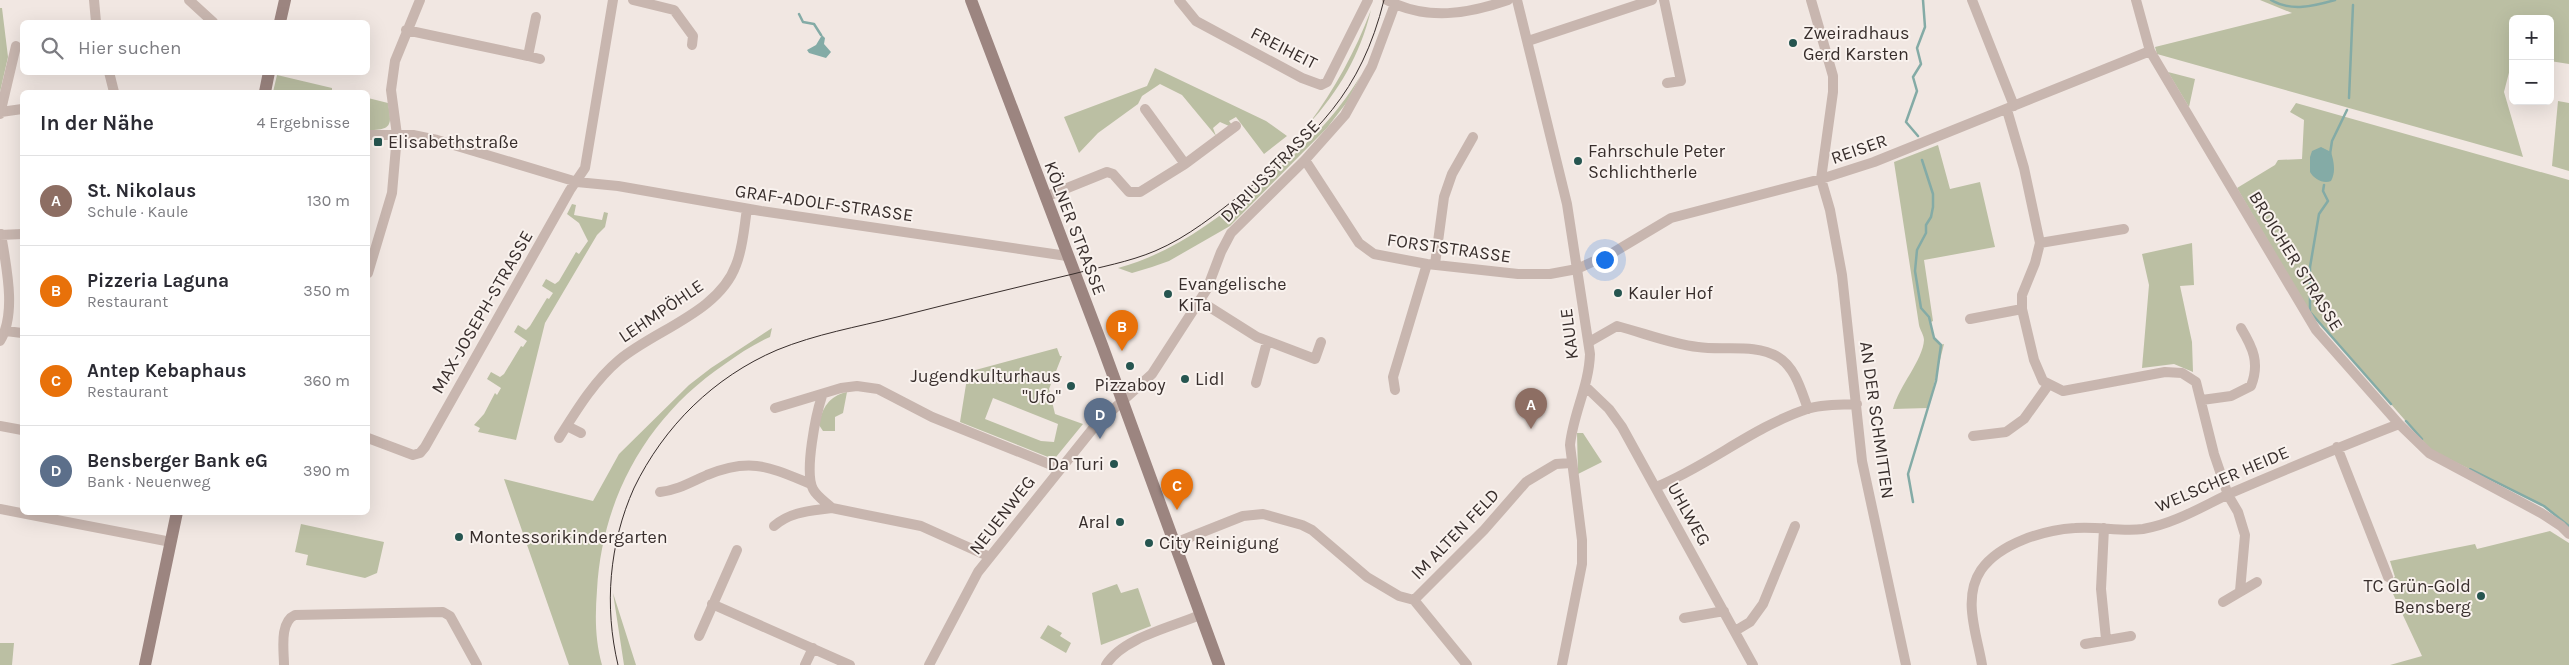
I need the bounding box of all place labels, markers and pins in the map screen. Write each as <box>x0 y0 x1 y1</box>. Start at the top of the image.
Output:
place label: Zweiradhaus Gerd Karsten <box>1803 22 1910 65</box>
marker: Zweiradhaus Gerd Karsten <box>1787 37 1799 49</box>
place label: Elisabethstraße <box>388 131 518 153</box>
marker: Elisabethstraße <box>372 136 384 148</box>
place label: Fahrschule Peter Schlichtherle <box>1588 140 1726 183</box>
marker: Fahrschule Peter Schlichtherle <box>1572 155 1584 167</box>
place label: Evangelische KiTa <box>1178 273 1287 316</box>
place label: Kauler Hof <box>1628 282 1714 304</box>
marker: Kauler Hof <box>1612 287 1624 299</box>
marker: Evangelische KiTa <box>1162 288 1174 300</box>
pin: B <box>1106 310 1138 351</box>
marker: Pizzaboy <box>1124 360 1136 372</box>
place label: Jugendkulturhaus "Ufo" <box>911 365 1061 408</box>
place label: Lidl <box>1195 368 1224 390</box>
marker: Lidl <box>1179 373 1191 385</box>
place label: Pizzaboy <box>1094 374 1166 396</box>
marker: Jugendkulturhaus "Ufo" <box>1065 380 1077 392</box>
pin: A <box>1515 388 1547 429</box>
pin: D <box>1084 398 1116 439</box>
place label: Da Turi <box>1047 453 1104 475</box>
marker: Da Turi <box>1108 458 1120 470</box>
pin: C <box>1161 469 1193 510</box>
place label: Aral <box>1078 511 1110 533</box>
marker: Aral <box>1114 516 1126 528</box>
place label: Montessorikindergarten <box>469 526 668 548</box>
marker: Montessorikindergarten <box>453 531 465 543</box>
place label: City Reinigung <box>1159 532 1279 554</box>
marker: City Reinigung <box>1143 537 1155 549</box>
place label: TC Grün-Gold Bensberg <box>2363 575 2471 618</box>
marker: TC Grün-Gold Bensberg <box>2475 590 2487 602</box>

